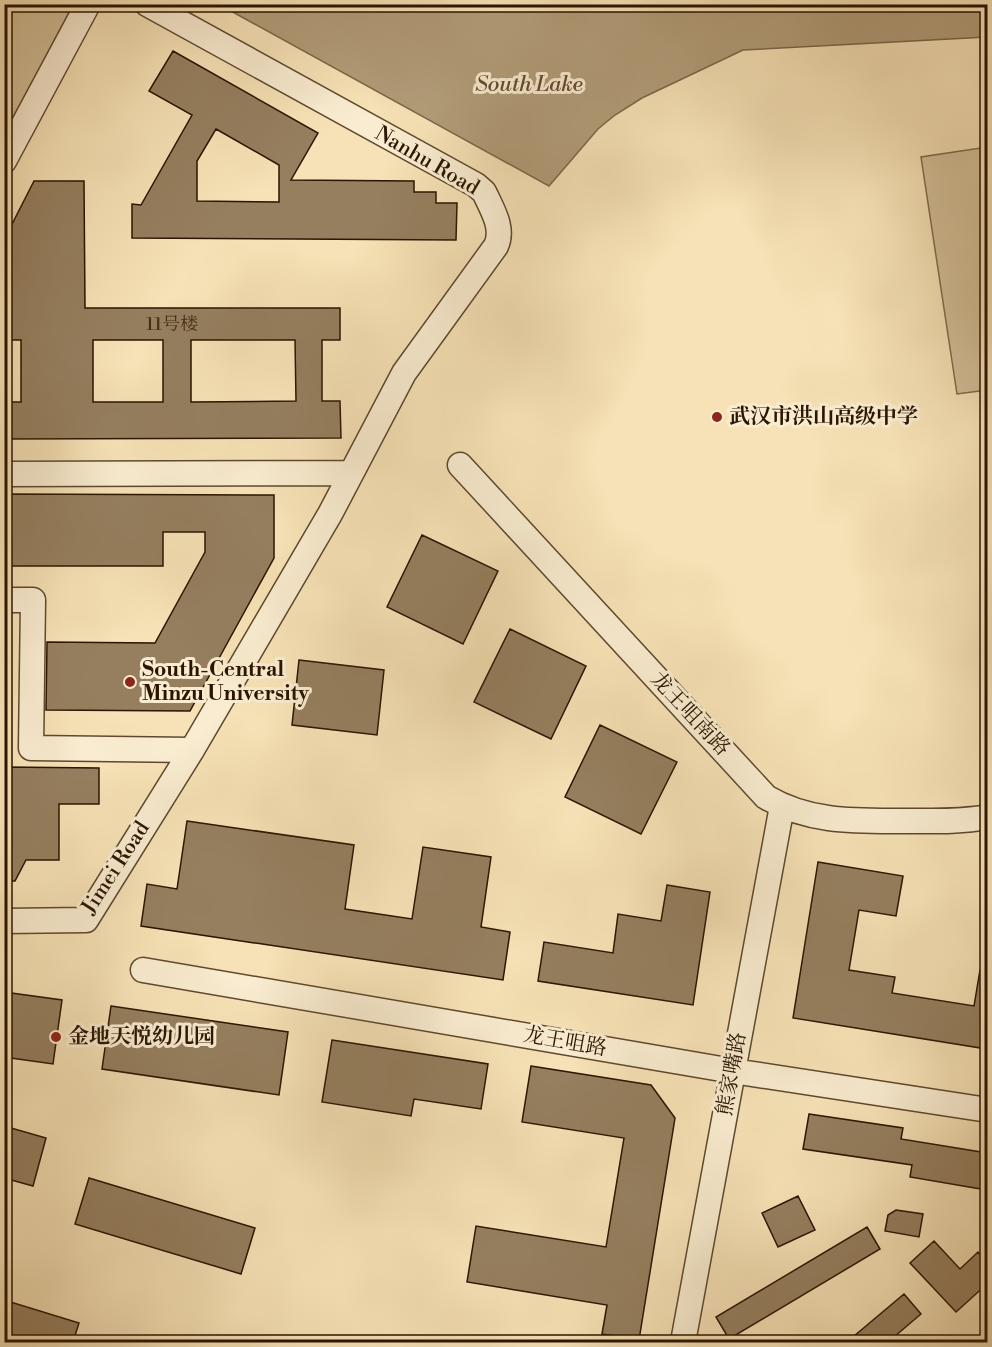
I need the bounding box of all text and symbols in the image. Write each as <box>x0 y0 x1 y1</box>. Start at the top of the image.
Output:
water label: South Lake <box>475 71 583 98</box>
street label: Nanhu Road <box>370 121 484 201</box>
house number: 11号楼 <box>146 313 198 336</box>
place label: 武汉市洪山高级中学 <box>729 404 918 430</box>
marker: 武汉市洪山高级中学 <box>710 410 724 424</box>
place label: South-Central Minzu University <box>142 657 309 707</box>
street label: 龙王咀南路 <box>645 667 735 761</box>
marker: South-Central Minzu University <box>123 675 137 689</box>
street label: Jimei Road <box>76 817 156 920</box>
street label: 龙王咀路 <box>521 1022 609 1062</box>
place label: 金地天悦幼儿园 <box>68 1024 215 1050</box>
marker: 金地天悦幼儿园 <box>49 1030 63 1044</box>
street label: 熊家嘴路 <box>712 1030 752 1118</box>

